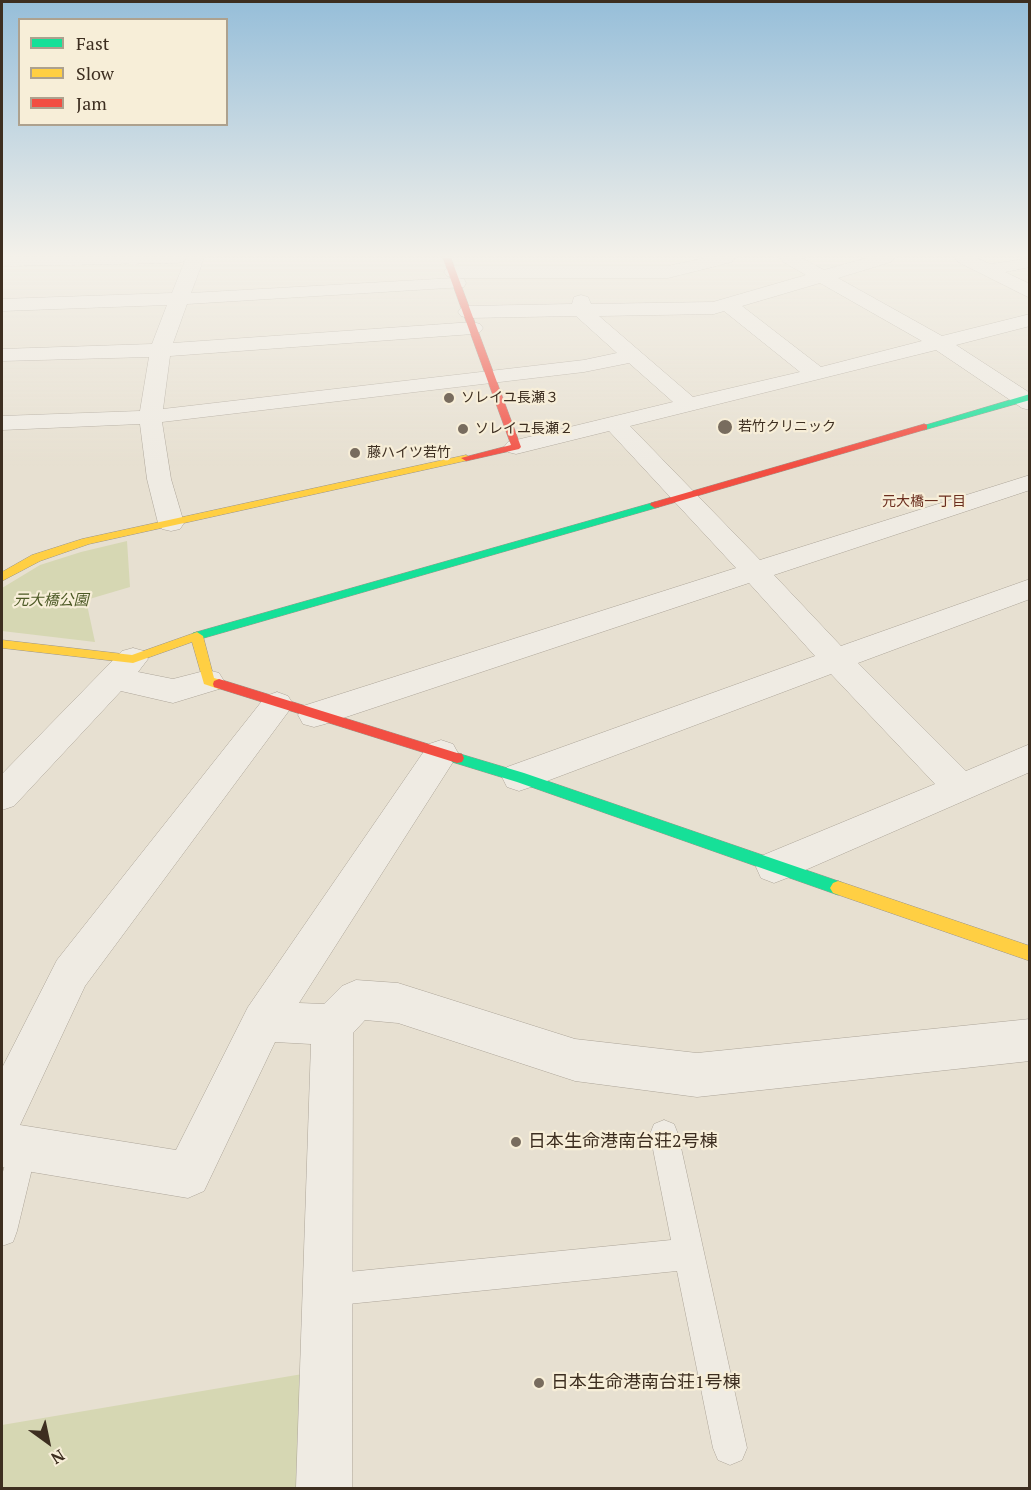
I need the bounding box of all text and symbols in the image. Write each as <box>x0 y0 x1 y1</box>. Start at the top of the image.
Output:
legend <box>18 18 228 126</box>
text: Fast <box>76 31 109 55</box>
text: Slow <box>76 61 114 85</box>
text: Jam <box>76 91 107 115</box>
place label: ソレイユ長瀬３ <box>461 390 559 406</box>
marker: ソレイユ長瀬３ <box>442 391 456 405</box>
marker: 若竹クリニック <box>716 418 734 436</box>
place label: 若竹クリニック <box>738 419 836 435</box>
place label: ソレイユ長瀬２ <box>475 421 573 437</box>
marker: ソレイユ長瀬２ <box>456 422 470 436</box>
place label: 藤ハイツ若竹 <box>367 445 451 461</box>
marker: 藤ハイツ若竹 <box>348 446 362 460</box>
district label: 元大橋一丁目 <box>882 494 966 510</box>
park label: 元大橋公園 <box>14 592 88 610</box>
place label: 日本生命港南台荘2号棟 <box>528 1131 718 1153</box>
marker: 日本生命港南台荘2号棟 <box>509 1135 523 1149</box>
place label: 日本生命港南台荘1号棟 <box>551 1372 741 1394</box>
marker: 日本生命港南台荘1号棟 <box>532 1376 546 1390</box>
north arrow <box>18 1412 78 1472</box>
text: N <box>47 1445 69 1470</box>

